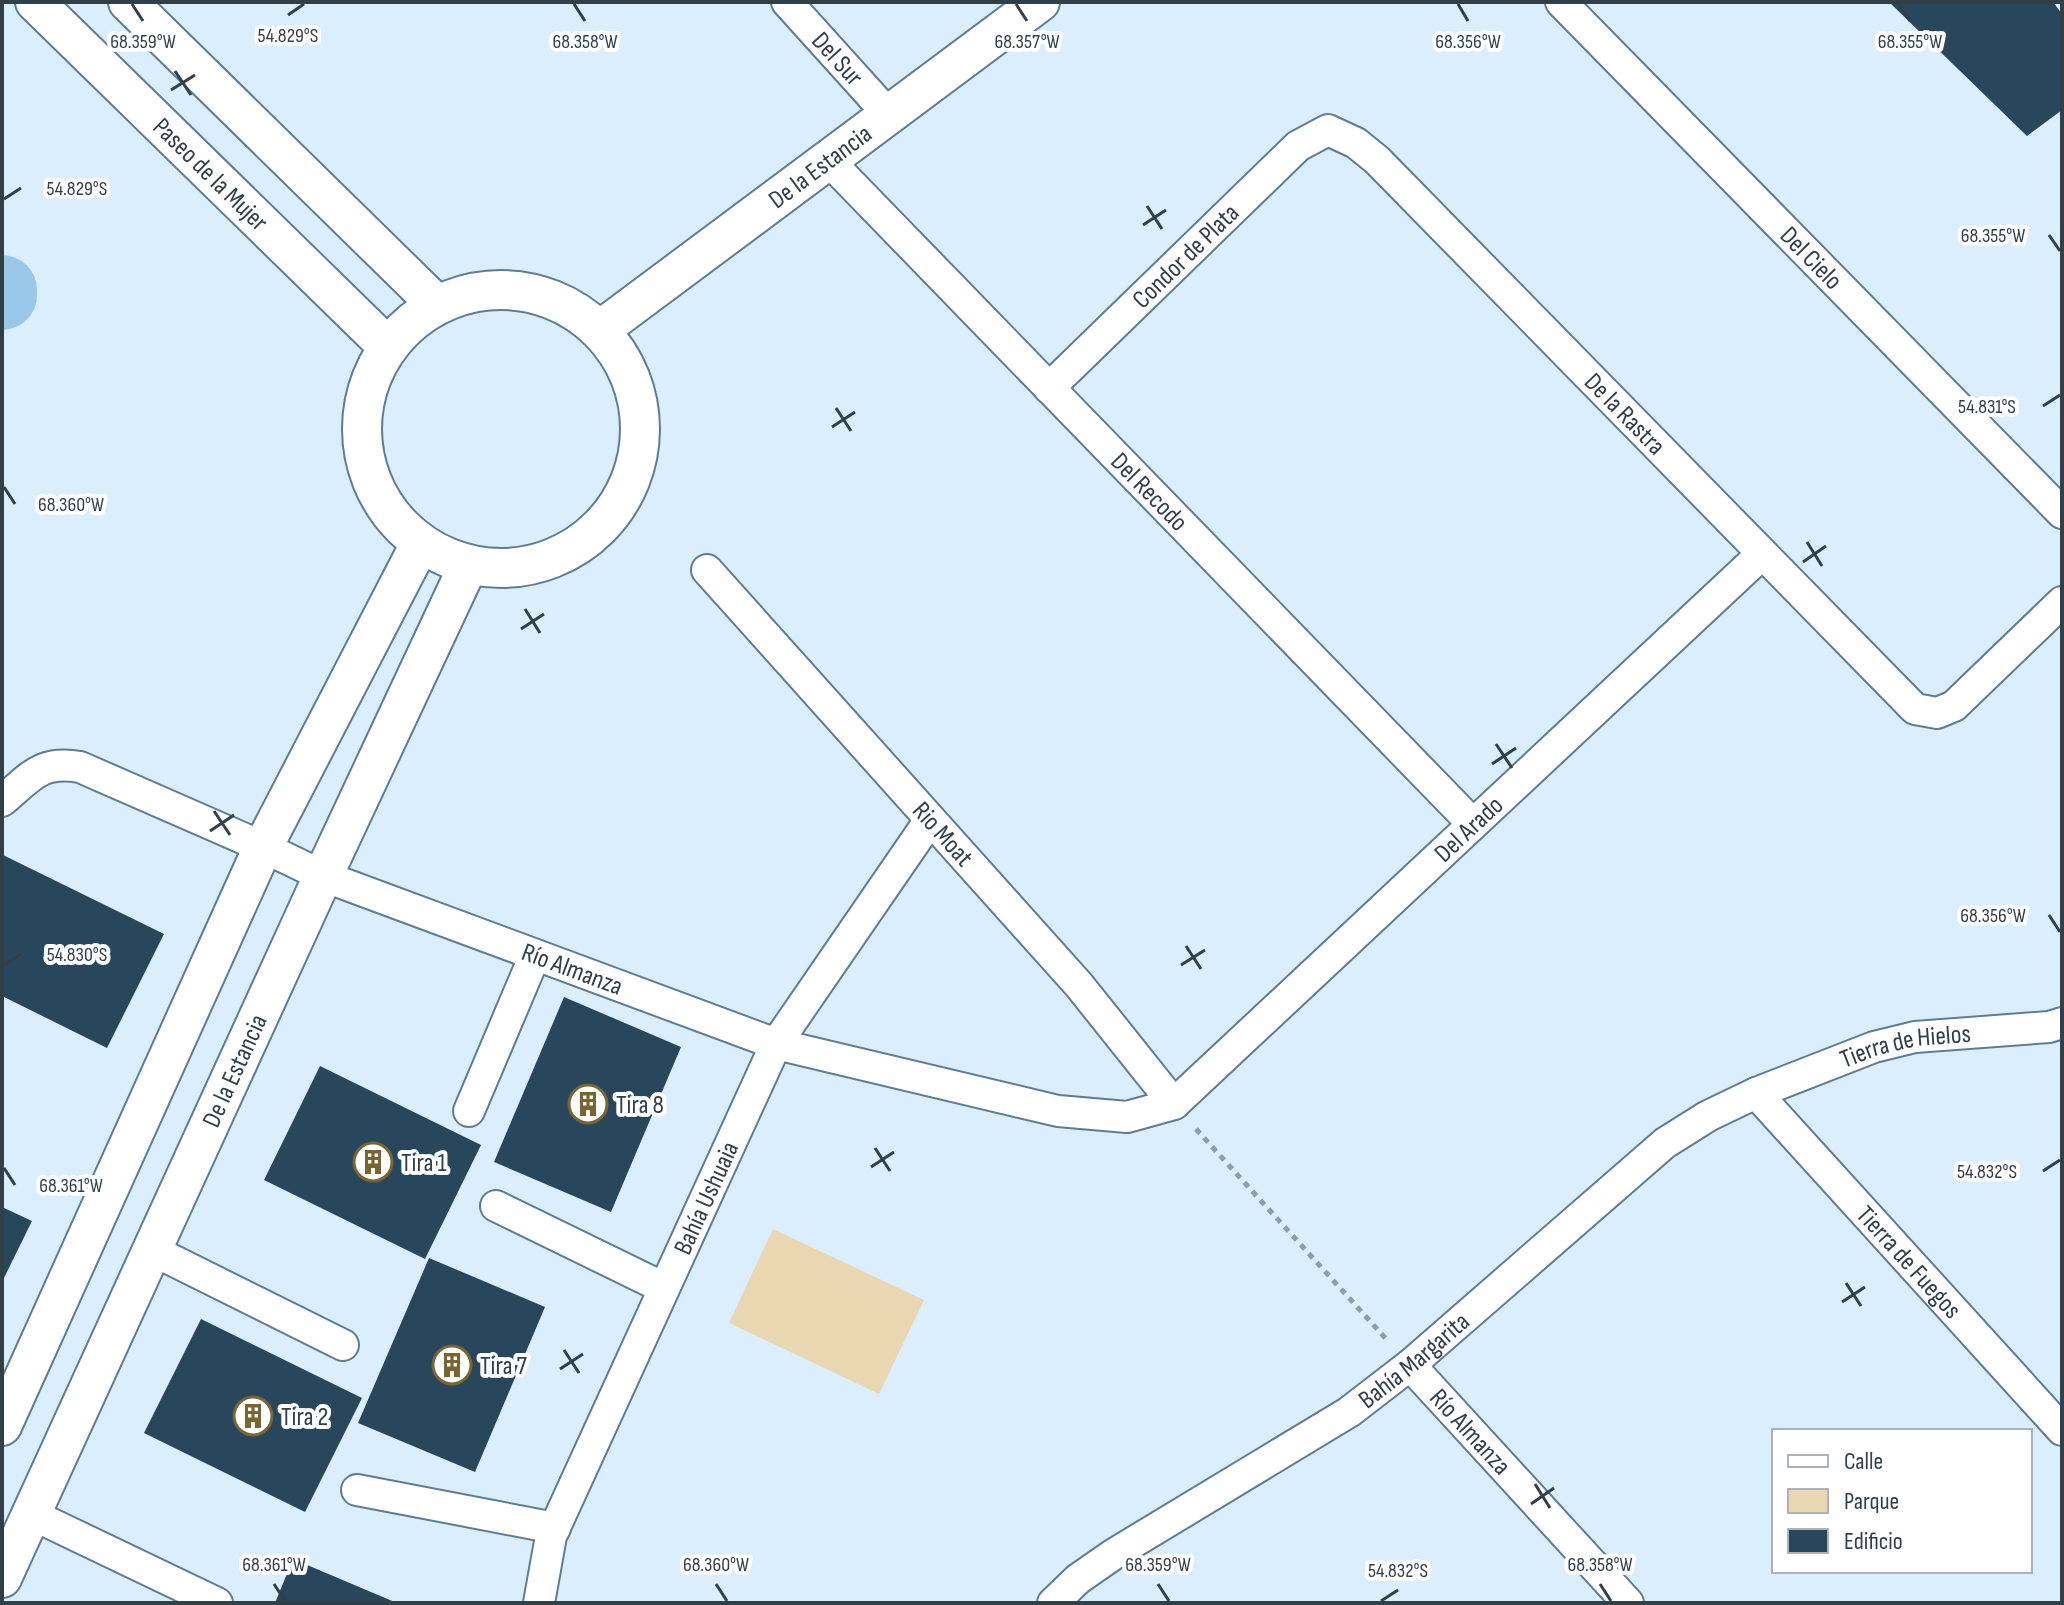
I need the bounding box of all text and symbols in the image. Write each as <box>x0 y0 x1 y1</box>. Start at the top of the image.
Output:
text: 54.829°S <box>258 24 318 48</box>
street label: Del Sur <box>805 26 869 93</box>
text: 68.359°W <box>110 30 176 54</box>
text: 68.358°W <box>552 30 618 54</box>
text: 68.357°W <box>994 30 1060 54</box>
text: 68.356°W <box>1435 30 1501 54</box>
text: 68.355°W <box>1878 30 1942 54</box>
street label: Paseo de la Mujer <box>146 112 274 238</box>
street label: De la Estancia <box>763 119 878 216</box>
text: 54.829°S <box>47 177 107 201</box>
street label: Condor de Plata <box>1126 198 1246 315</box>
street label: Del Cielo <box>1773 221 1848 297</box>
text: 68.355°W <box>1961 224 2025 248</box>
street label: De la Rastra <box>1577 367 1671 462</box>
text: 54.831°S <box>1958 395 2016 419</box>
street label: Del Recodo <box>1104 447 1194 538</box>
text: 68.360°W <box>38 493 104 517</box>
street label: Del Arado <box>1429 790 1510 869</box>
street label: Rio Moat <box>905 796 979 873</box>
text: 68.356°W <box>1960 904 2026 928</box>
street label: Río Almanza <box>517 937 627 1003</box>
text: 54.830°S <box>47 943 107 967</box>
street label: De la Estancia <box>196 1010 275 1132</box>
street label: Tierra de Hielos <box>1836 1019 1972 1076</box>
building icon: Tira 8 <box>567 1083 609 1125</box>
place label: Tira 8 <box>616 1090 664 1121</box>
street label: Bahía Ushuaia <box>668 1137 746 1260</box>
building icon: Tira 1 <box>352 1141 394 1183</box>
place label: Tira 1 <box>401 1148 447 1179</box>
text: 54.832°S <box>1957 1160 2017 1184</box>
text: 68.361°W <box>39 1174 103 1198</box>
street label: Tierra de Fuegos <box>1849 1200 1967 1326</box>
street label: Bahía Margarita <box>1353 1306 1476 1416</box>
building icon: Tira 7 <box>431 1344 473 1386</box>
place label: Tira 7 <box>480 1351 528 1382</box>
street label: Río Almanza <box>1423 1383 1517 1482</box>
building icon: Tira 2 <box>232 1395 274 1437</box>
place label: Tira 2 <box>281 1402 328 1433</box>
legend <box>1772 1429 2032 1573</box>
text: Calle <box>1844 1447 1883 1476</box>
text: Parque <box>1844 1487 1899 1516</box>
text: Edificio <box>1844 1527 1903 1556</box>
text: 68.361°W <box>242 1553 306 1577</box>
text: 68.360°W <box>683 1553 749 1577</box>
text: 68.359°W <box>1125 1553 1191 1577</box>
text: 68.358°W <box>1567 1553 1633 1577</box>
text: 54.832°S <box>1368 1559 1428 1583</box>

